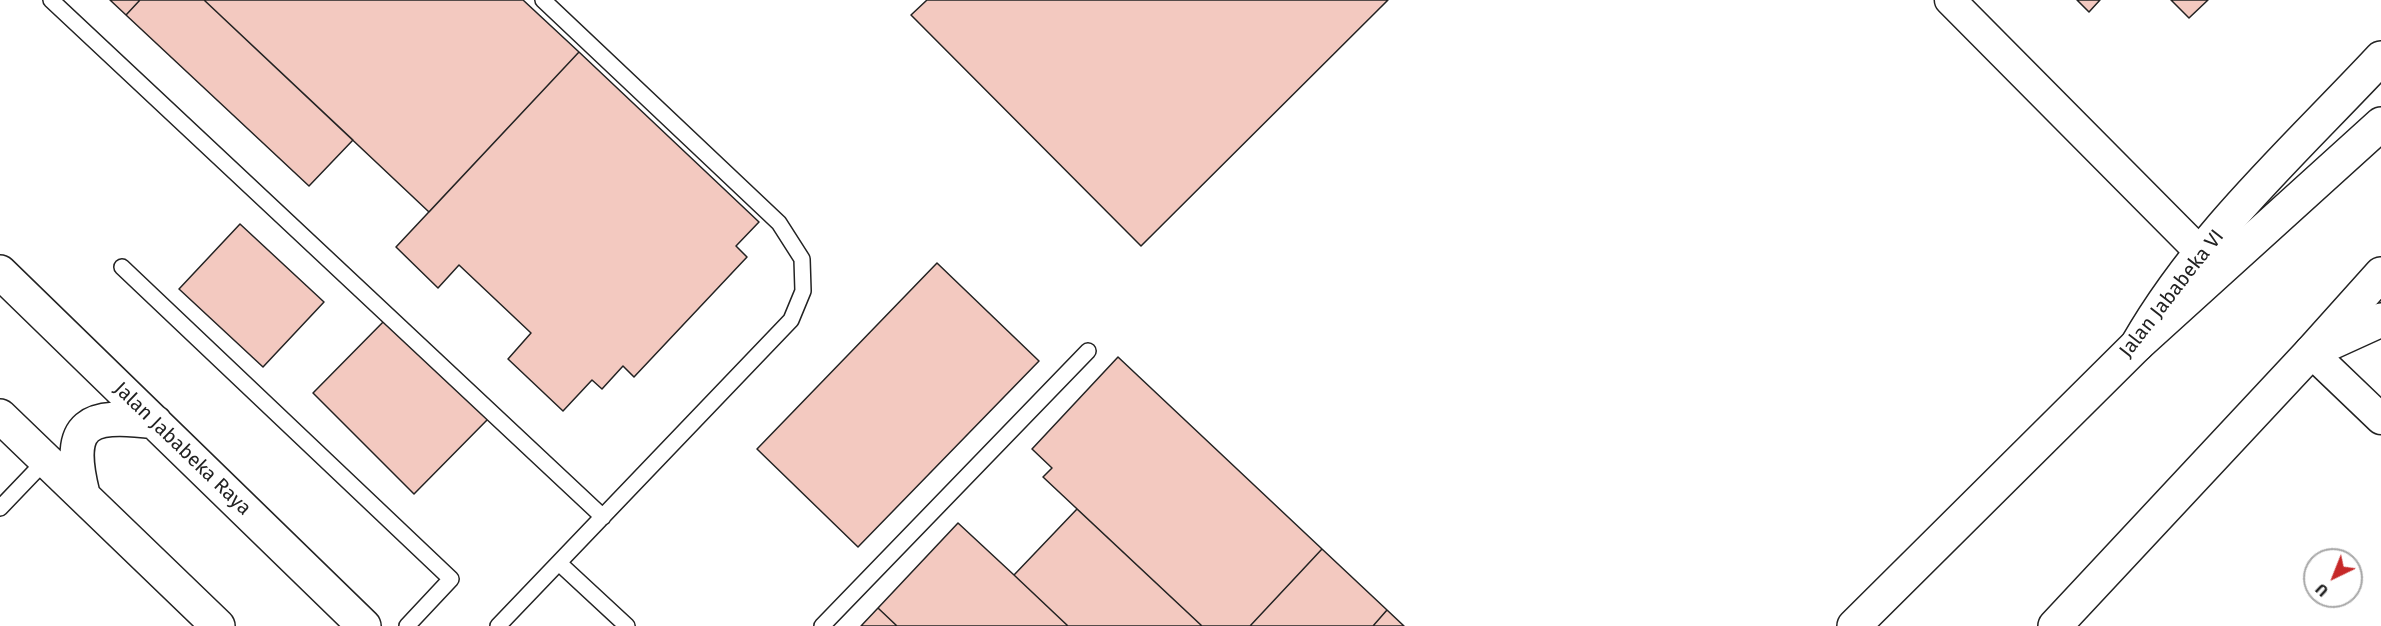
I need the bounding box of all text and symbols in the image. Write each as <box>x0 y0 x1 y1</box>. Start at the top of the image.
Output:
street label: Jalan Jababeka VI <box>2115 225 2229 363</box>
street label: Jalan Jababeka Raya <box>108 377 256 521</box>
north arrow <box>2303 548 2363 608</box>
text: U <box>2311 580 2332 601</box>

